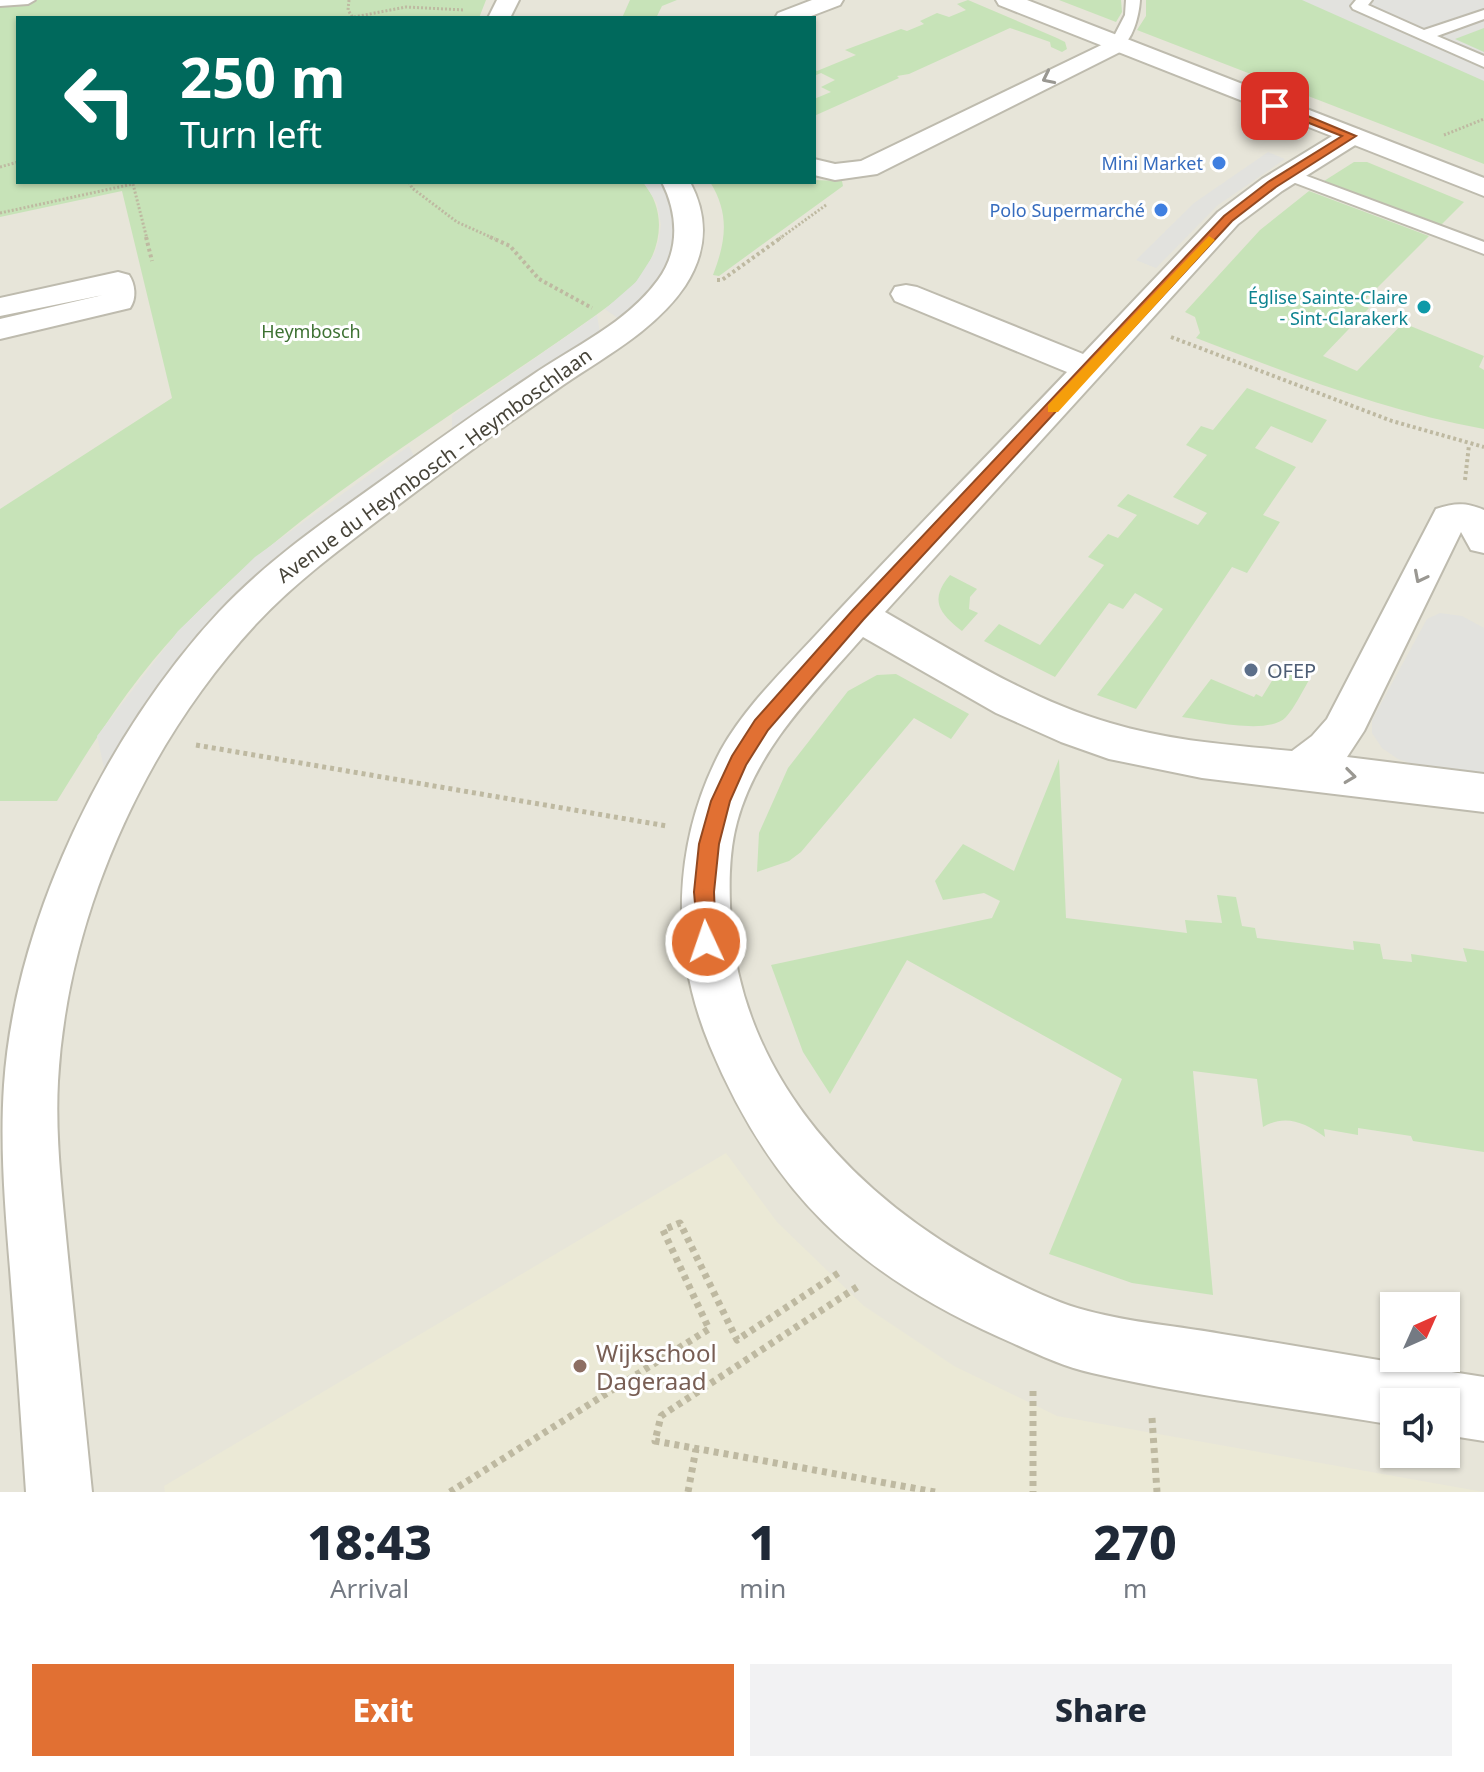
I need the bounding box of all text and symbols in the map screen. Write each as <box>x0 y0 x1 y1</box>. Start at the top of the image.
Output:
text: 250 m <box>180 38 345 114</box>
icon: left <box>48 48 152 152</box>
one-way arrow <box>1042 69 1057 84</box>
pin <box>1241 72 1309 140</box>
icon: arrive <box>1253 84 1297 128</box>
text: Turn left <box>180 110 322 159</box>
place label: Mini Market <box>1101 151 1203 175</box>
marker: Mini Market <box>1210 154 1228 172</box>
place label: Polo Supermarché <box>989 198 1145 222</box>
marker: Polo Supermarché <box>1152 201 1170 219</box>
place label: Église Sainte-Claire - Sint-Clarakerk <box>1248 285 1408 330</box>
marker: Église Sainte-Claire - Sint-Clarakerk <box>1415 298 1433 316</box>
park label: Heymbosch <box>261 319 361 343</box>
street label: Avenue du Heymbosch - Heymboschlaan <box>271 341 597 589</box>
one-way arrow <box>1414 568 1429 583</box>
place label: OFEP <box>1267 657 1316 684</box>
marker: OFEP <box>1242 661 1260 679</box>
one-way arrow <box>1344 768 1357 785</box>
position arrow <box>664 900 748 984</box>
north arrow <box>1380 1292 1460 1372</box>
map controls <box>1380 1292 1460 1468</box>
place label: Wijkschool Dageraad <box>596 1336 717 1397</box>
marker: Wijkschool Dageraad <box>571 1357 589 1375</box>
button: sound <box>1380 1388 1460 1468</box>
text: 18:43 <box>307 1509 432 1574</box>
text: 1 <box>749 1509 777 1574</box>
text: 270 <box>1094 1509 1177 1574</box>
text: Arrival <box>330 1570 409 1606</box>
text: min <box>739 1570 786 1606</box>
text: m <box>1123 1570 1147 1606</box>
button: Exit <box>32 1664 734 1756</box>
button: Share <box>750 1664 1452 1756</box>

